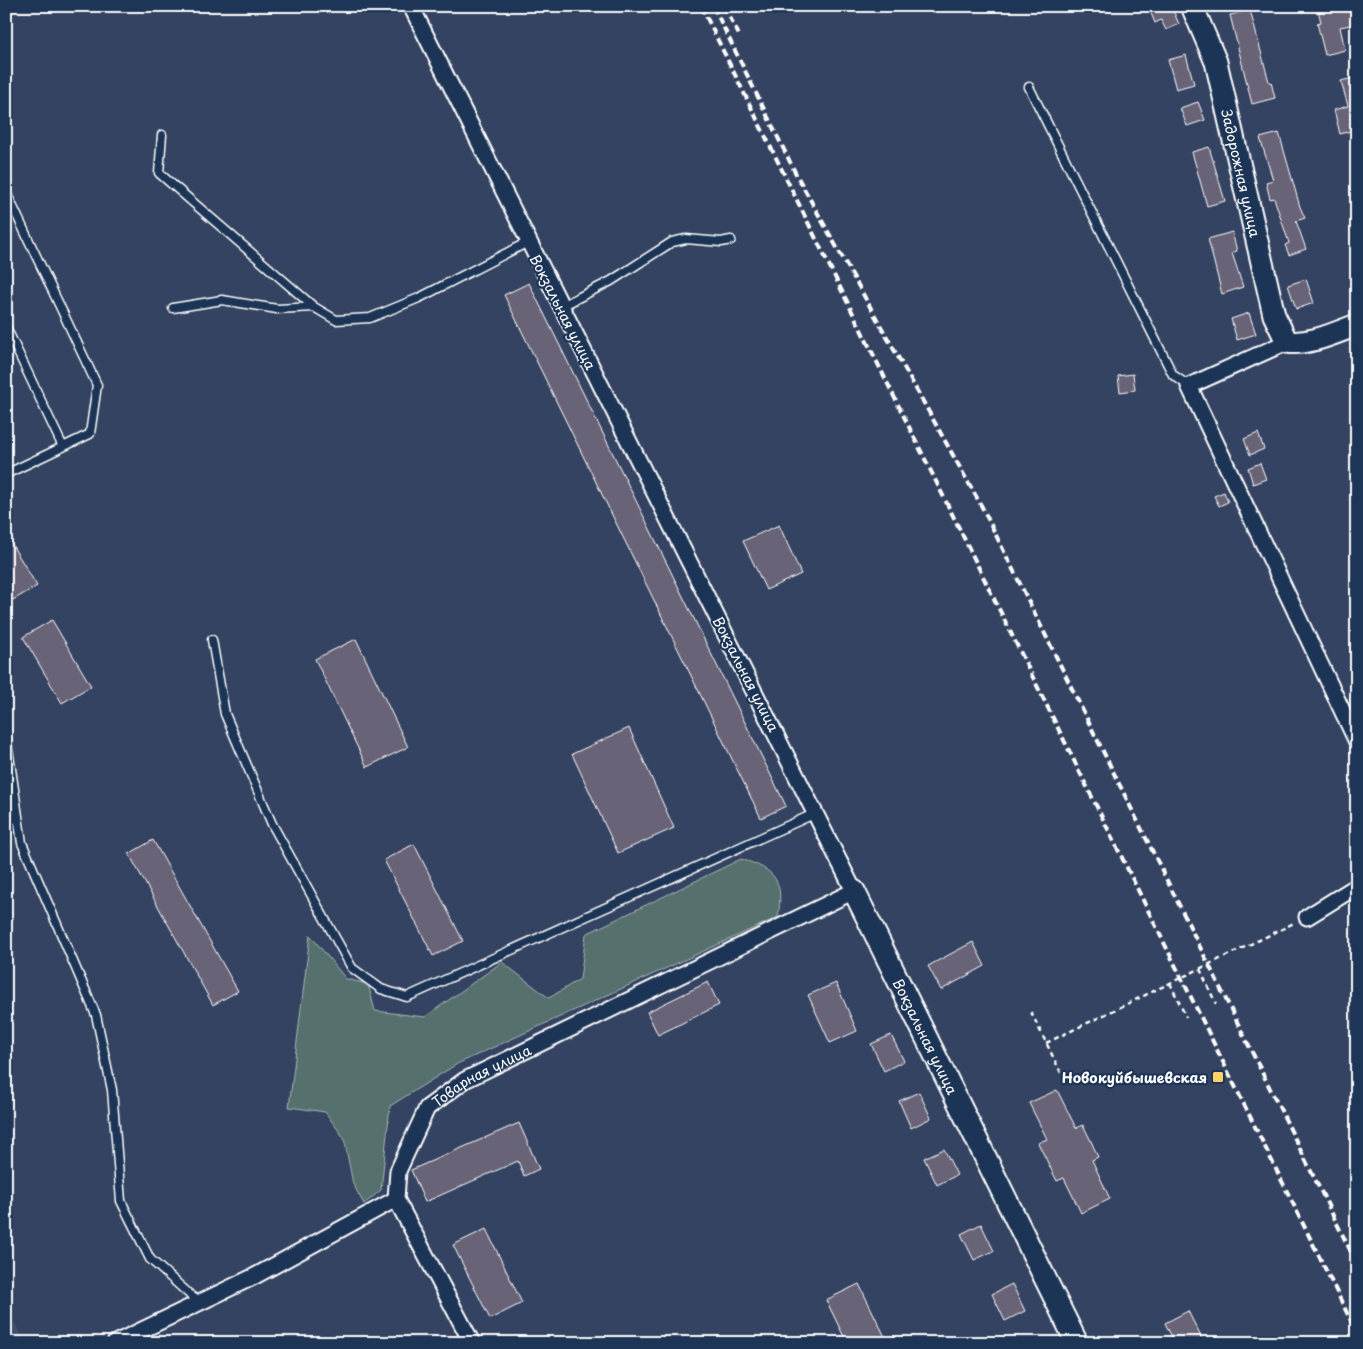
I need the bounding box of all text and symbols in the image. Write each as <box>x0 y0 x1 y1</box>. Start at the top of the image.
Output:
street label: Задорожная улица <box>1217 107 1266 239</box>
street label: Вокзальная улица <box>525 251 601 373</box>
street label: Вокзальная улица <box>708 613 784 735</box>
street label: Вокзальная улица <box>888 975 963 1098</box>
street label: Товарная улица <box>427 1039 535 1112</box>
place label: Новокуйбышевская <box>1062 1067 1207 1088</box>
marker: Новокуйбышевская <box>1211 1070 1225 1084</box>

